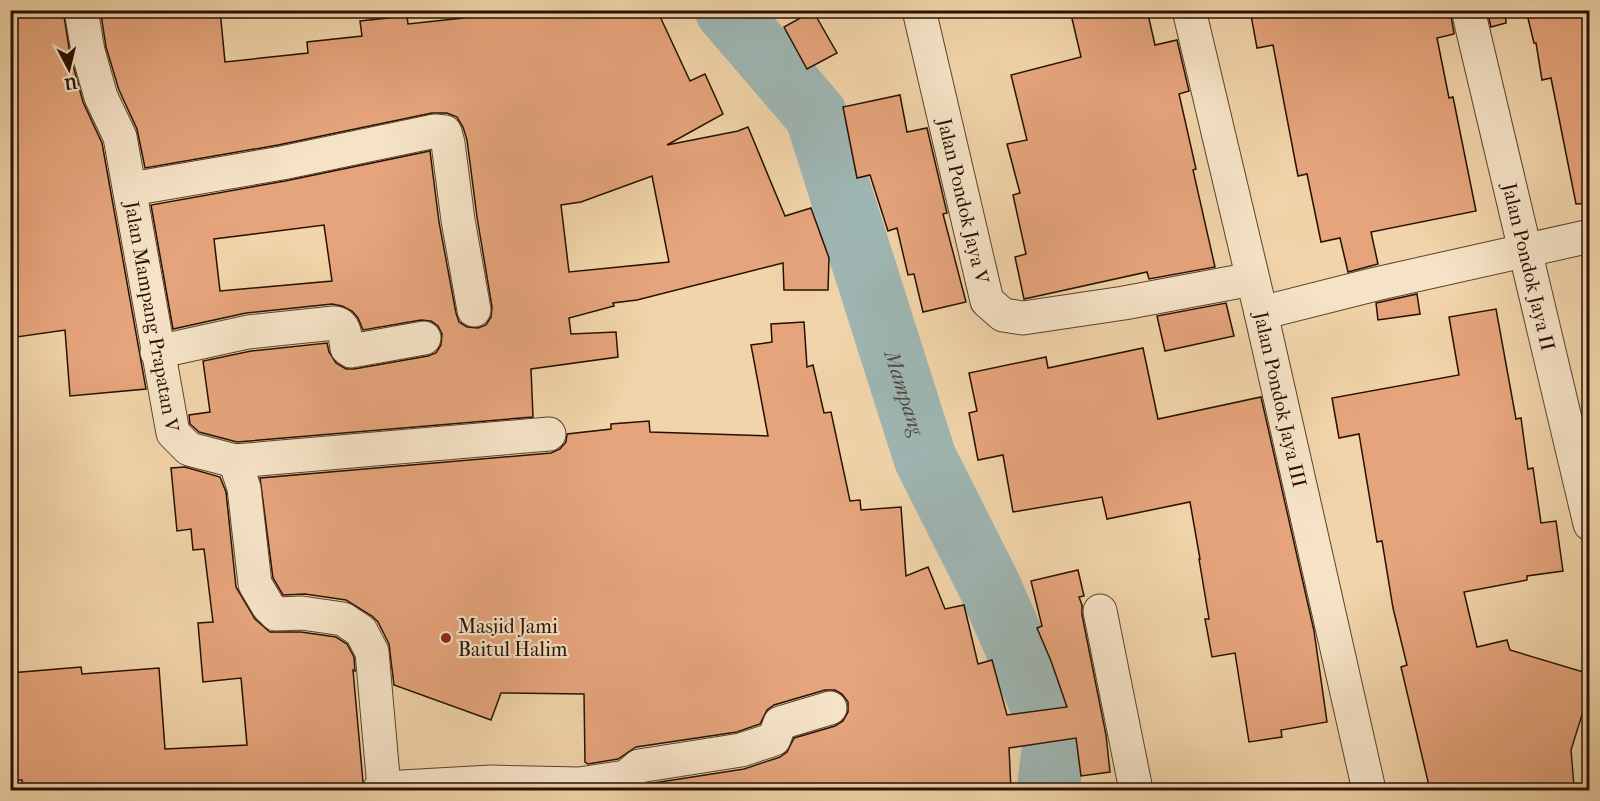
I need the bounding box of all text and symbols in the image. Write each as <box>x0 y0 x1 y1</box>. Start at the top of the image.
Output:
north arrow <box>39 39 99 99</box>
text: U <box>63 73 79 94</box>
street label: Jalan Pondok Jaya V <box>932 114 994 287</box>
street label: Jalan Pondok Jaya II <box>1497 179 1560 353</box>
street label: Jalan Mampang Prapatan V <box>119 198 184 434</box>
street label: Jalan Pondok Jaya III <box>1249 308 1311 490</box>
water label: Mampang <box>879 346 929 439</box>
place label: Masjid Jami Baitul Halim <box>458 615 568 661</box>
marker: Masjid Jami Baitul Halim <box>439 631 453 645</box>

